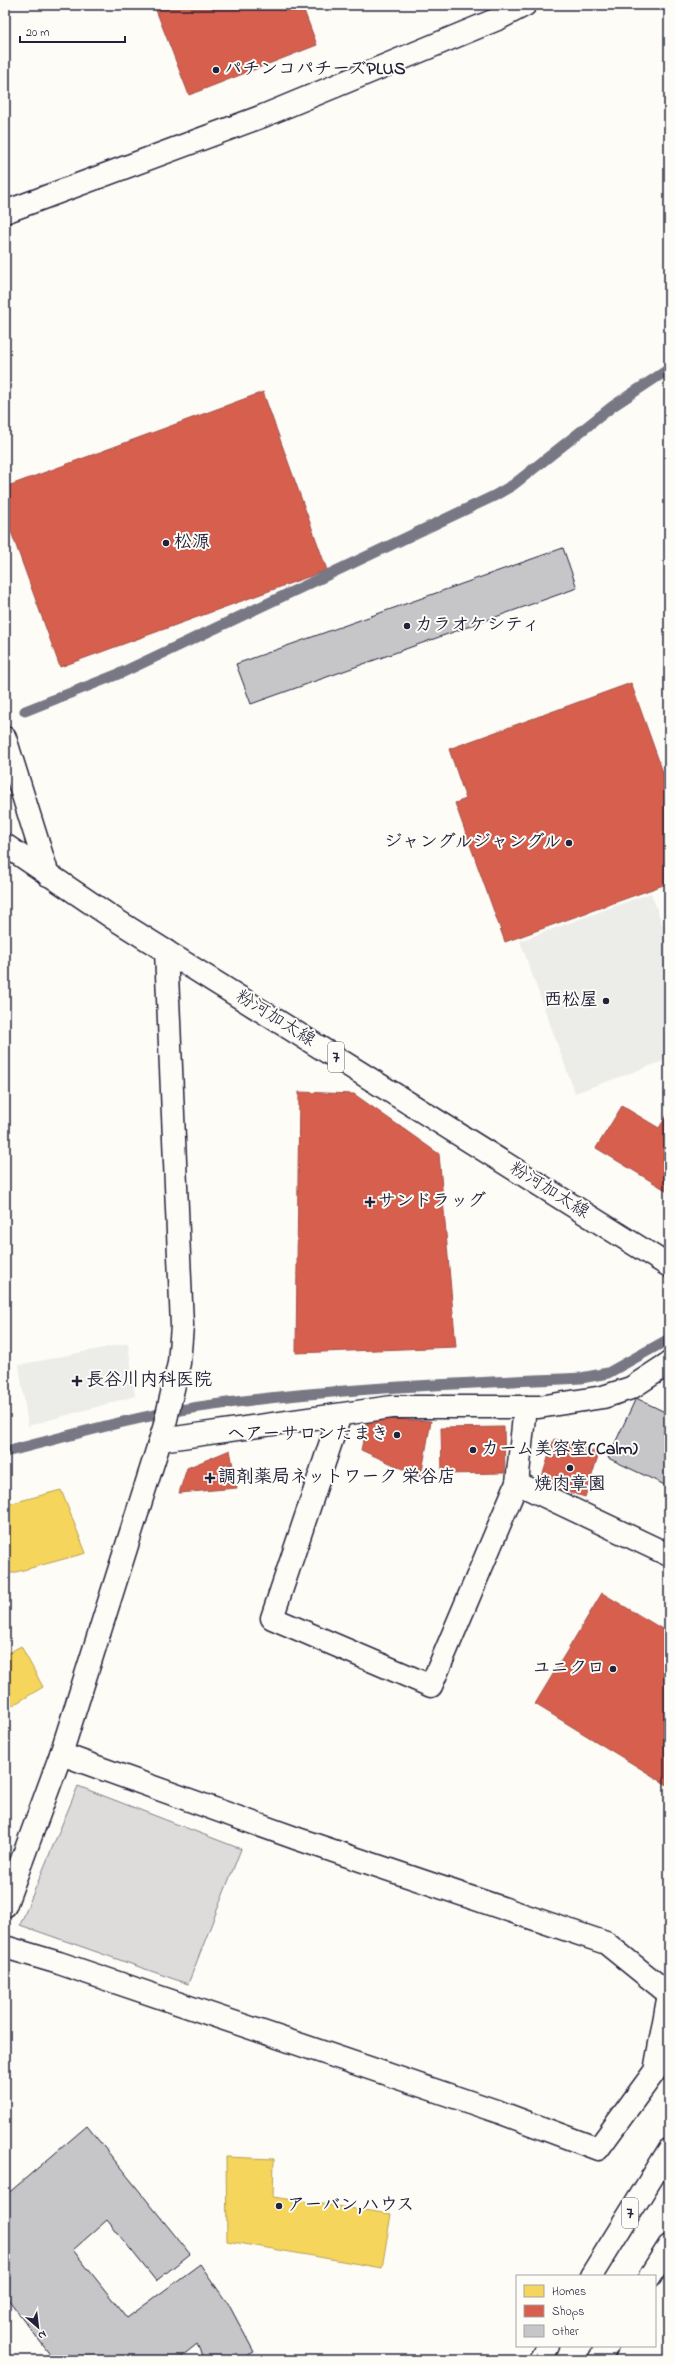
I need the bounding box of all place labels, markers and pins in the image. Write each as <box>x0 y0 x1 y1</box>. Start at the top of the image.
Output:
place label: パチンコパチーズPLUS <box>224 57 406 83</box>
marker: パチンコパチーズPLUS <box>211 65 221 75</box>
place label: 松源 <box>174 530 210 556</box>
marker: 松源 <box>161 538 171 548</box>
place label: カラオケシティ <box>415 613 540 639</box>
marker: カラオケシティ <box>402 621 412 631</box>
place label: ジャングルジャングル <box>384 830 561 856</box>
marker: ジャングルジャングル <box>564 838 574 848</box>
place label: 西松屋 <box>544 988 598 1014</box>
marker: 西松屋 <box>601 996 611 1006</box>
place label: サンドラッグ <box>378 1189 486 1215</box>
marker: サンドラッグ <box>365 1197 375 1207</box>
place label: 長谷川内科医院 <box>86 1368 212 1394</box>
marker: 長谷川内科医院 <box>71 1375 83 1387</box>
place label: ヘアーサロンたまき <box>227 1422 389 1448</box>
marker: ヘアーサロンたまき <box>392 1430 402 1440</box>
place label: カーム美容室(Calm) <box>481 1437 638 1463</box>
marker: カーム美容室(Calm) <box>468 1445 478 1455</box>
marker: 焼肉章園 <box>565 1463 575 1473</box>
place label: 調剤薬局ネットワーク 栄谷店 <box>218 1465 456 1491</box>
place label: 焼肉章園 <box>534 1472 606 1498</box>
marker: 調剤薬局ネットワーク 栄谷店 <box>205 1473 215 1483</box>
place label: ユニクロ <box>533 1656 605 1682</box>
marker: ユニクロ <box>608 1664 618 1674</box>
place label: アーバン,ハウス <box>287 2193 414 2219</box>
marker: アーバン,ハウス <box>274 2201 284 2211</box>

